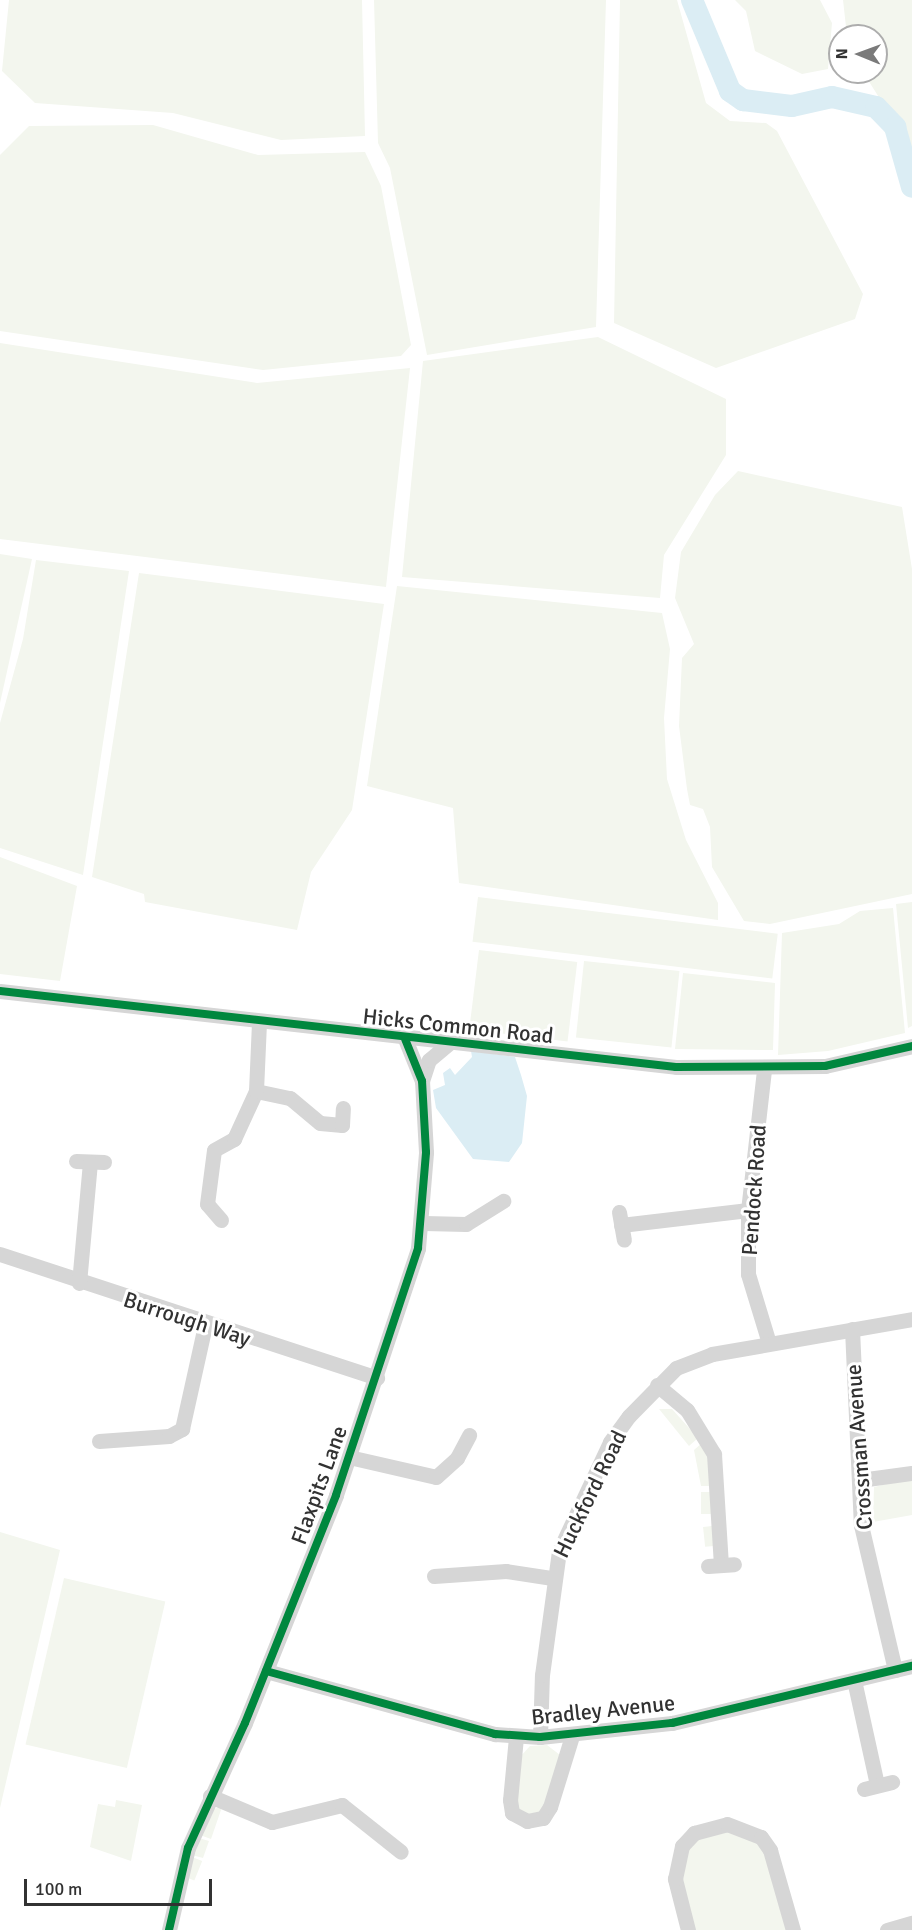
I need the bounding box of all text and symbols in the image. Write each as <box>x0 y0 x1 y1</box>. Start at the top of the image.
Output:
north arrow <box>828 24 888 84</box>
text: N <box>832 48 852 59</box>
street label: Hicks Common Road <box>361 1003 555 1049</box>
street label: Pendock Road <box>736 1124 772 1256</box>
street label: Burrough Way <box>120 1286 254 1352</box>
street label: Crossman Avenue <box>840 1363 878 1531</box>
street label: Flaxpits Lane <box>285 1422 353 1548</box>
street label: Huckford Road <box>548 1426 632 1562</box>
street label: Bradley Avenue <box>530 1689 676 1731</box>
scale bar <box>27 1867 214 1905</box>
text: 100 m <box>35 1878 82 1900</box>

